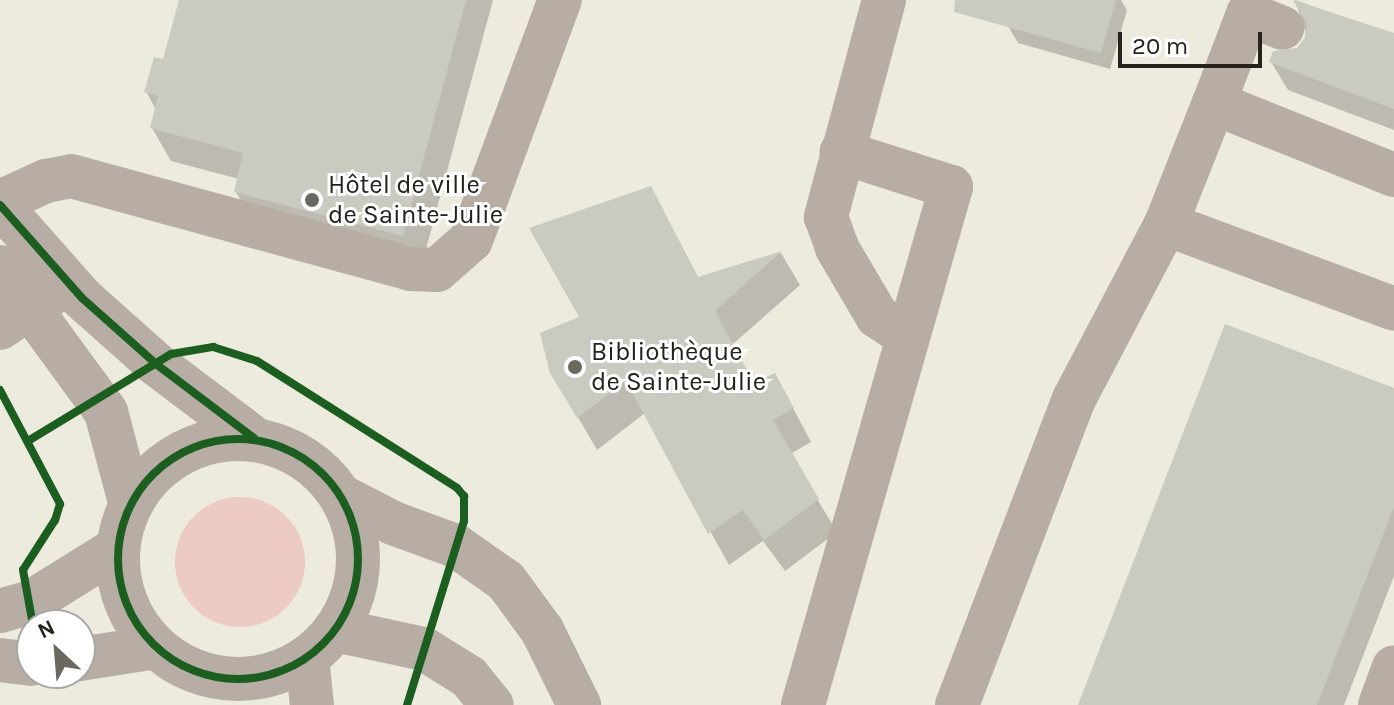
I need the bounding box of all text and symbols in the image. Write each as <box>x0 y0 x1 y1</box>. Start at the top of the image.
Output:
scale bar <box>1122 16 1266 66</box>
text: 20 m <box>1132 32 1188 60</box>
place label: Hôtel de ville de Sainte-Julie <box>328 169 503 230</box>
marker: Hôtel de ville de Sainte-Julie <box>303 191 321 209</box>
place label: Bibliothèque de Sainte-Julie <box>591 336 766 398</box>
marker: Bibliothèque de Sainte-Julie <box>566 358 584 376</box>
north arrow <box>16 609 96 689</box>
text: N <box>34 614 59 644</box>

